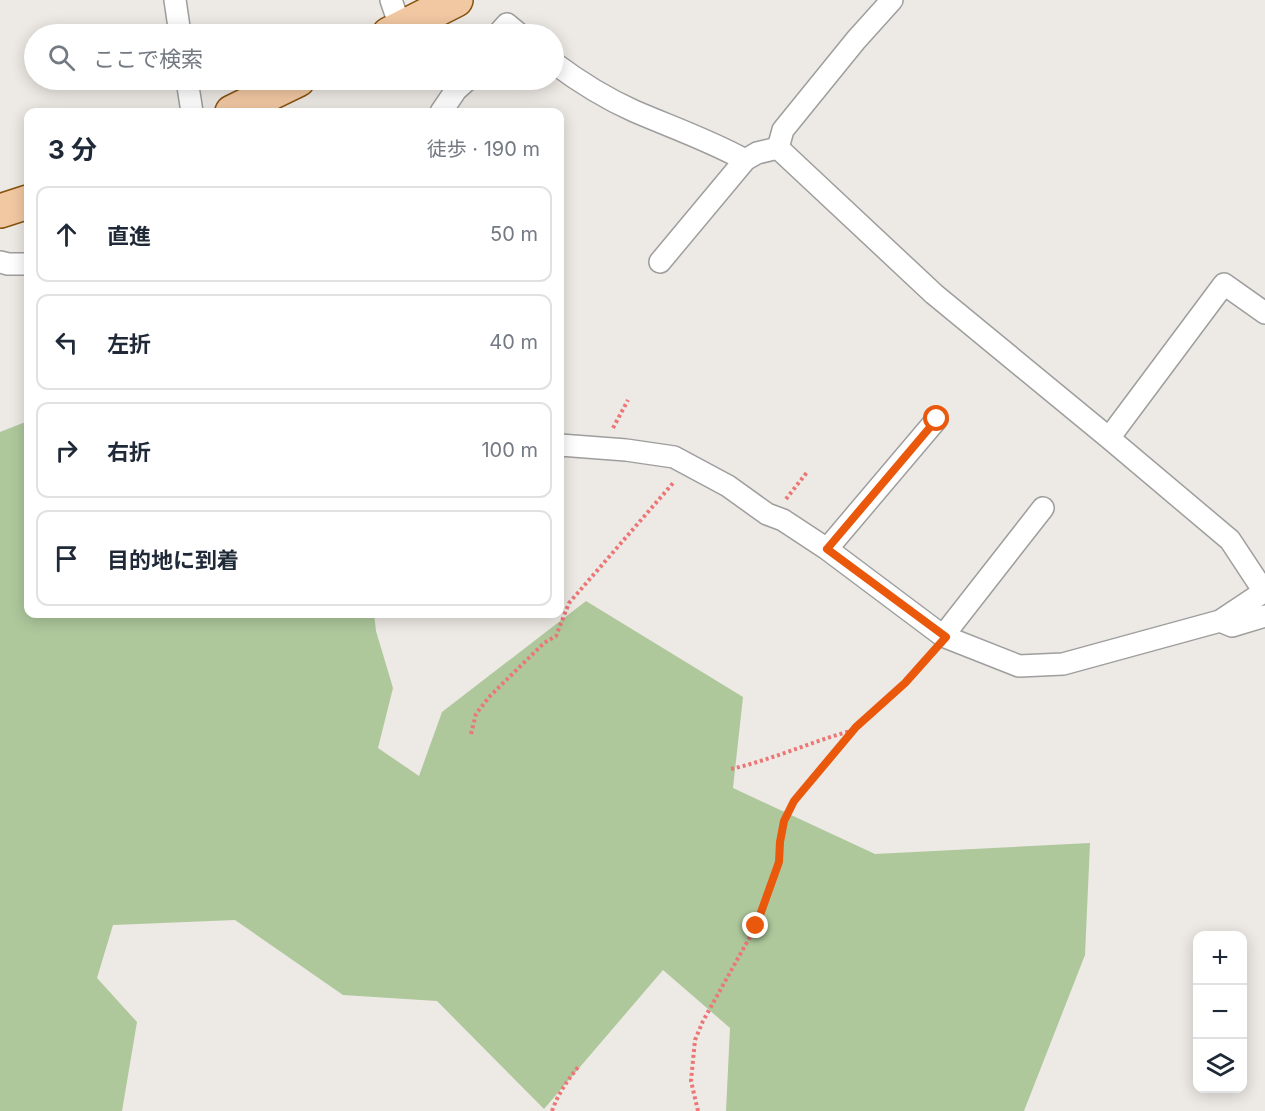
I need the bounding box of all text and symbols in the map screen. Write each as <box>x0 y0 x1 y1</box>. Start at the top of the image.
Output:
search box <box>24 24 564 90</box>
icon: search <box>45 41 78 74</box>
text: ここで検索 <box>93 46 203 72</box>
text: 3 分 <box>48 134 97 165</box>
text: 徒歩 · 190 m <box>427 137 540 161</box>
icon: ahead <box>50 218 83 251</box>
text: 50 m <box>490 222 538 246</box>
text: 直進 <box>107 223 151 249</box>
icon: left <box>50 326 83 359</box>
text: 40 m <box>489 330 538 354</box>
text: 左折 <box>107 331 151 357</box>
route start <box>923 405 949 431</box>
icon: right <box>50 434 83 467</box>
text: 100 m <box>481 438 538 462</box>
text: 右折 <box>107 439 151 465</box>
icon: arrive <box>50 542 83 575</box>
text: 目的地に到着 <box>107 547 239 573</box>
route end <box>742 912 768 938</box>
map controls <box>1193 931 1247 1093</box>
button: + <box>1193 931 1247 985</box>
button: − <box>1193 985 1247 1039</box>
button: layers <box>1193 1039 1247 1093</box>

